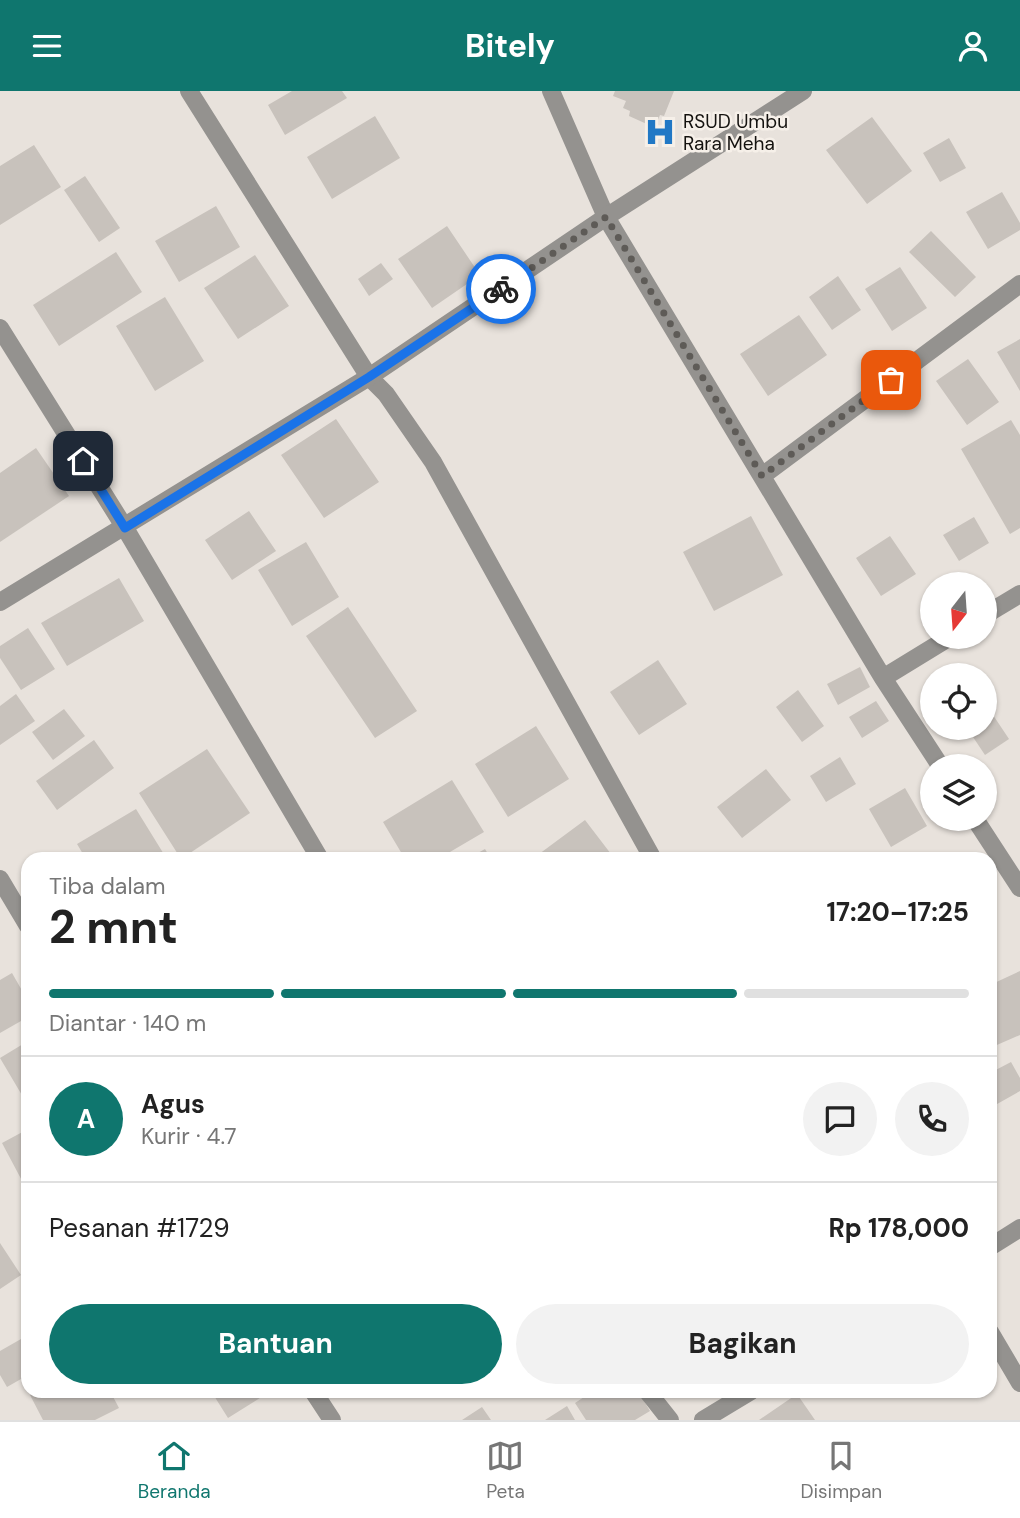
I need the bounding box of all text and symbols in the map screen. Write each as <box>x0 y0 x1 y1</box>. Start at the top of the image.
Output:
text: Bitely <box>465 25 555 67</box>
icon: menu <box>28 27 66 65</box>
icon: person <box>954 27 992 65</box>
place label: RSUD Umbu Rara Meha <box>683 109 788 156</box>
hospital icon: RSUD Umbu Rara Meha <box>643 115 677 149</box>
courier <box>466 254 536 324</box>
icon: bike <box>482 270 520 308</box>
pin <box>861 350 921 410</box>
icon: bag <box>872 361 910 399</box>
pin <box>53 431 113 491</box>
icon: home <box>64 442 102 480</box>
north arrow <box>920 572 998 649</box>
map controls <box>920 572 997 831</box>
button: locate <box>920 663 997 740</box>
button: layers <box>920 754 997 831</box>
text: Tiba dalam <box>49 871 166 901</box>
text: 17:20–17:25 <box>826 895 969 929</box>
text: 2 mnt <box>49 897 178 957</box>
text: Diantar · 140 m <box>49 1008 206 1038</box>
button: chat <box>803 1082 877 1156</box>
button: phone <box>895 1082 969 1156</box>
text: Agus <box>141 1087 205 1121</box>
text: A <box>77 1102 95 1136</box>
text: Kurir · 4.7 <box>141 1121 237 1151</box>
text: Pesanan #1729 <box>49 1211 229 1245</box>
text: Rp 178,000 <box>828 1211 969 1245</box>
button: Bantuan <box>49 1304 502 1384</box>
button: Bagikan <box>516 1304 969 1384</box>
tab: Beranda <box>138 1437 211 1504</box>
tab: Peta <box>486 1437 525 1504</box>
tab: Disimpan <box>800 1437 882 1504</box>

